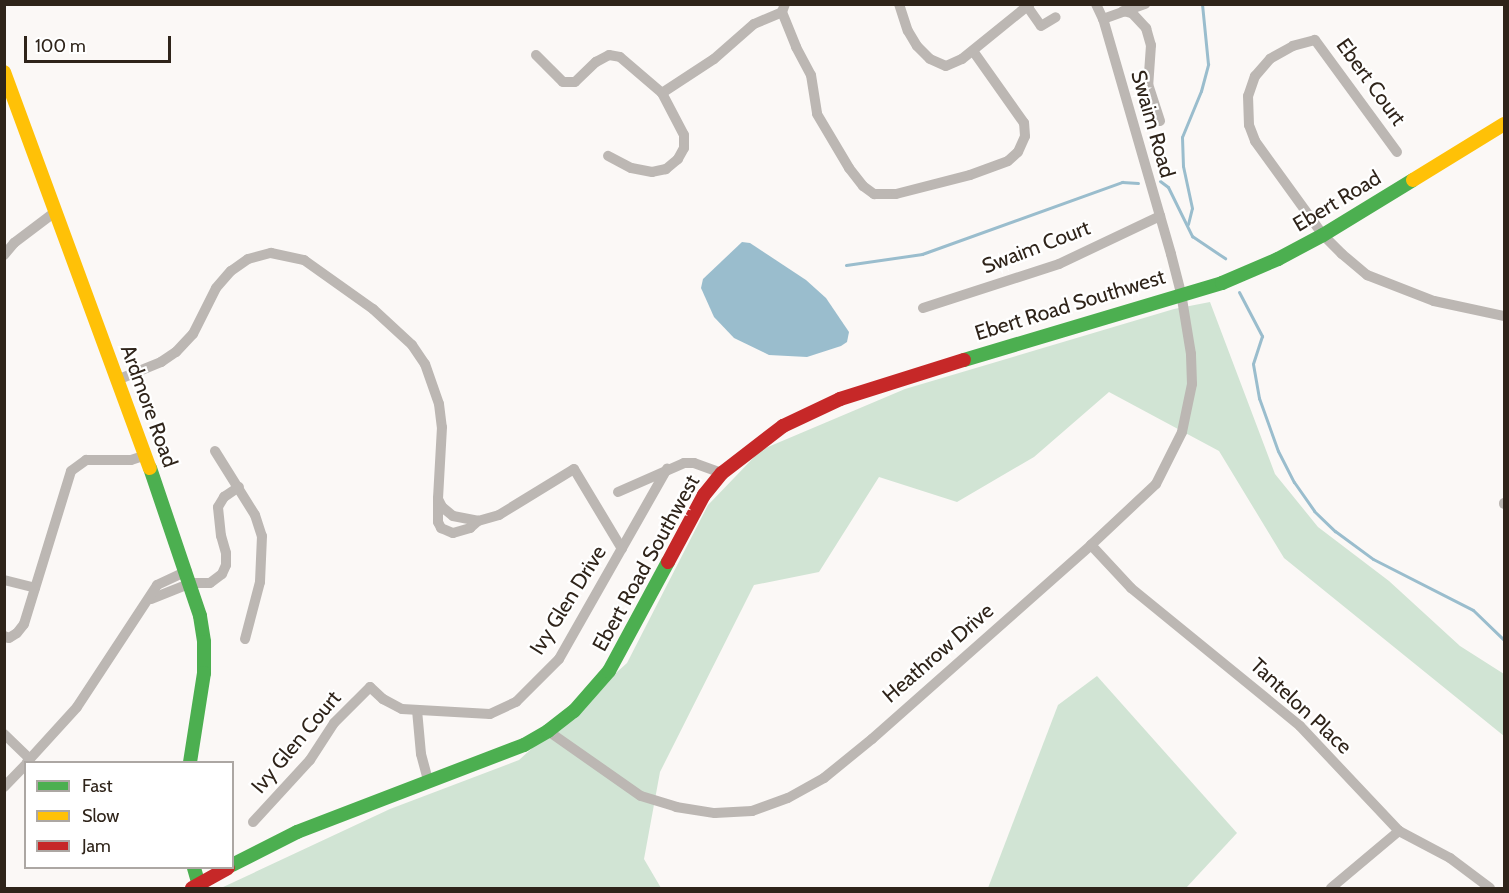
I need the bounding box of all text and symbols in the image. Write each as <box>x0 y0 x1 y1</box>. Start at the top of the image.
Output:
scale bar <box>27 24 174 62</box>
street label: Ebert Court <box>1331 34 1411 130</box>
text: 100 m <box>35 35 86 57</box>
street label: Swaim Road <box>1126 67 1180 181</box>
street label: Ebert Road <box>1288 165 1386 237</box>
street label: Swaim Court <box>978 215 1094 279</box>
street label: Ebert Road Southwest <box>972 264 1168 346</box>
street label: Ardmore Road <box>115 341 183 471</box>
street label: Ebert Road Southwest <box>587 471 705 655</box>
street label: Ivy Glen Drive <box>524 541 612 659</box>
street label: Heathrow Drive <box>877 598 999 708</box>
street label: Tantelon Place <box>1245 653 1357 759</box>
street label: Ivy Glen Court <box>246 686 346 798</box>
legend <box>24 761 234 869</box>
text: Fast <box>82 775 113 797</box>
text: Slow <box>82 805 119 827</box>
text: Jam <box>82 835 111 857</box>

